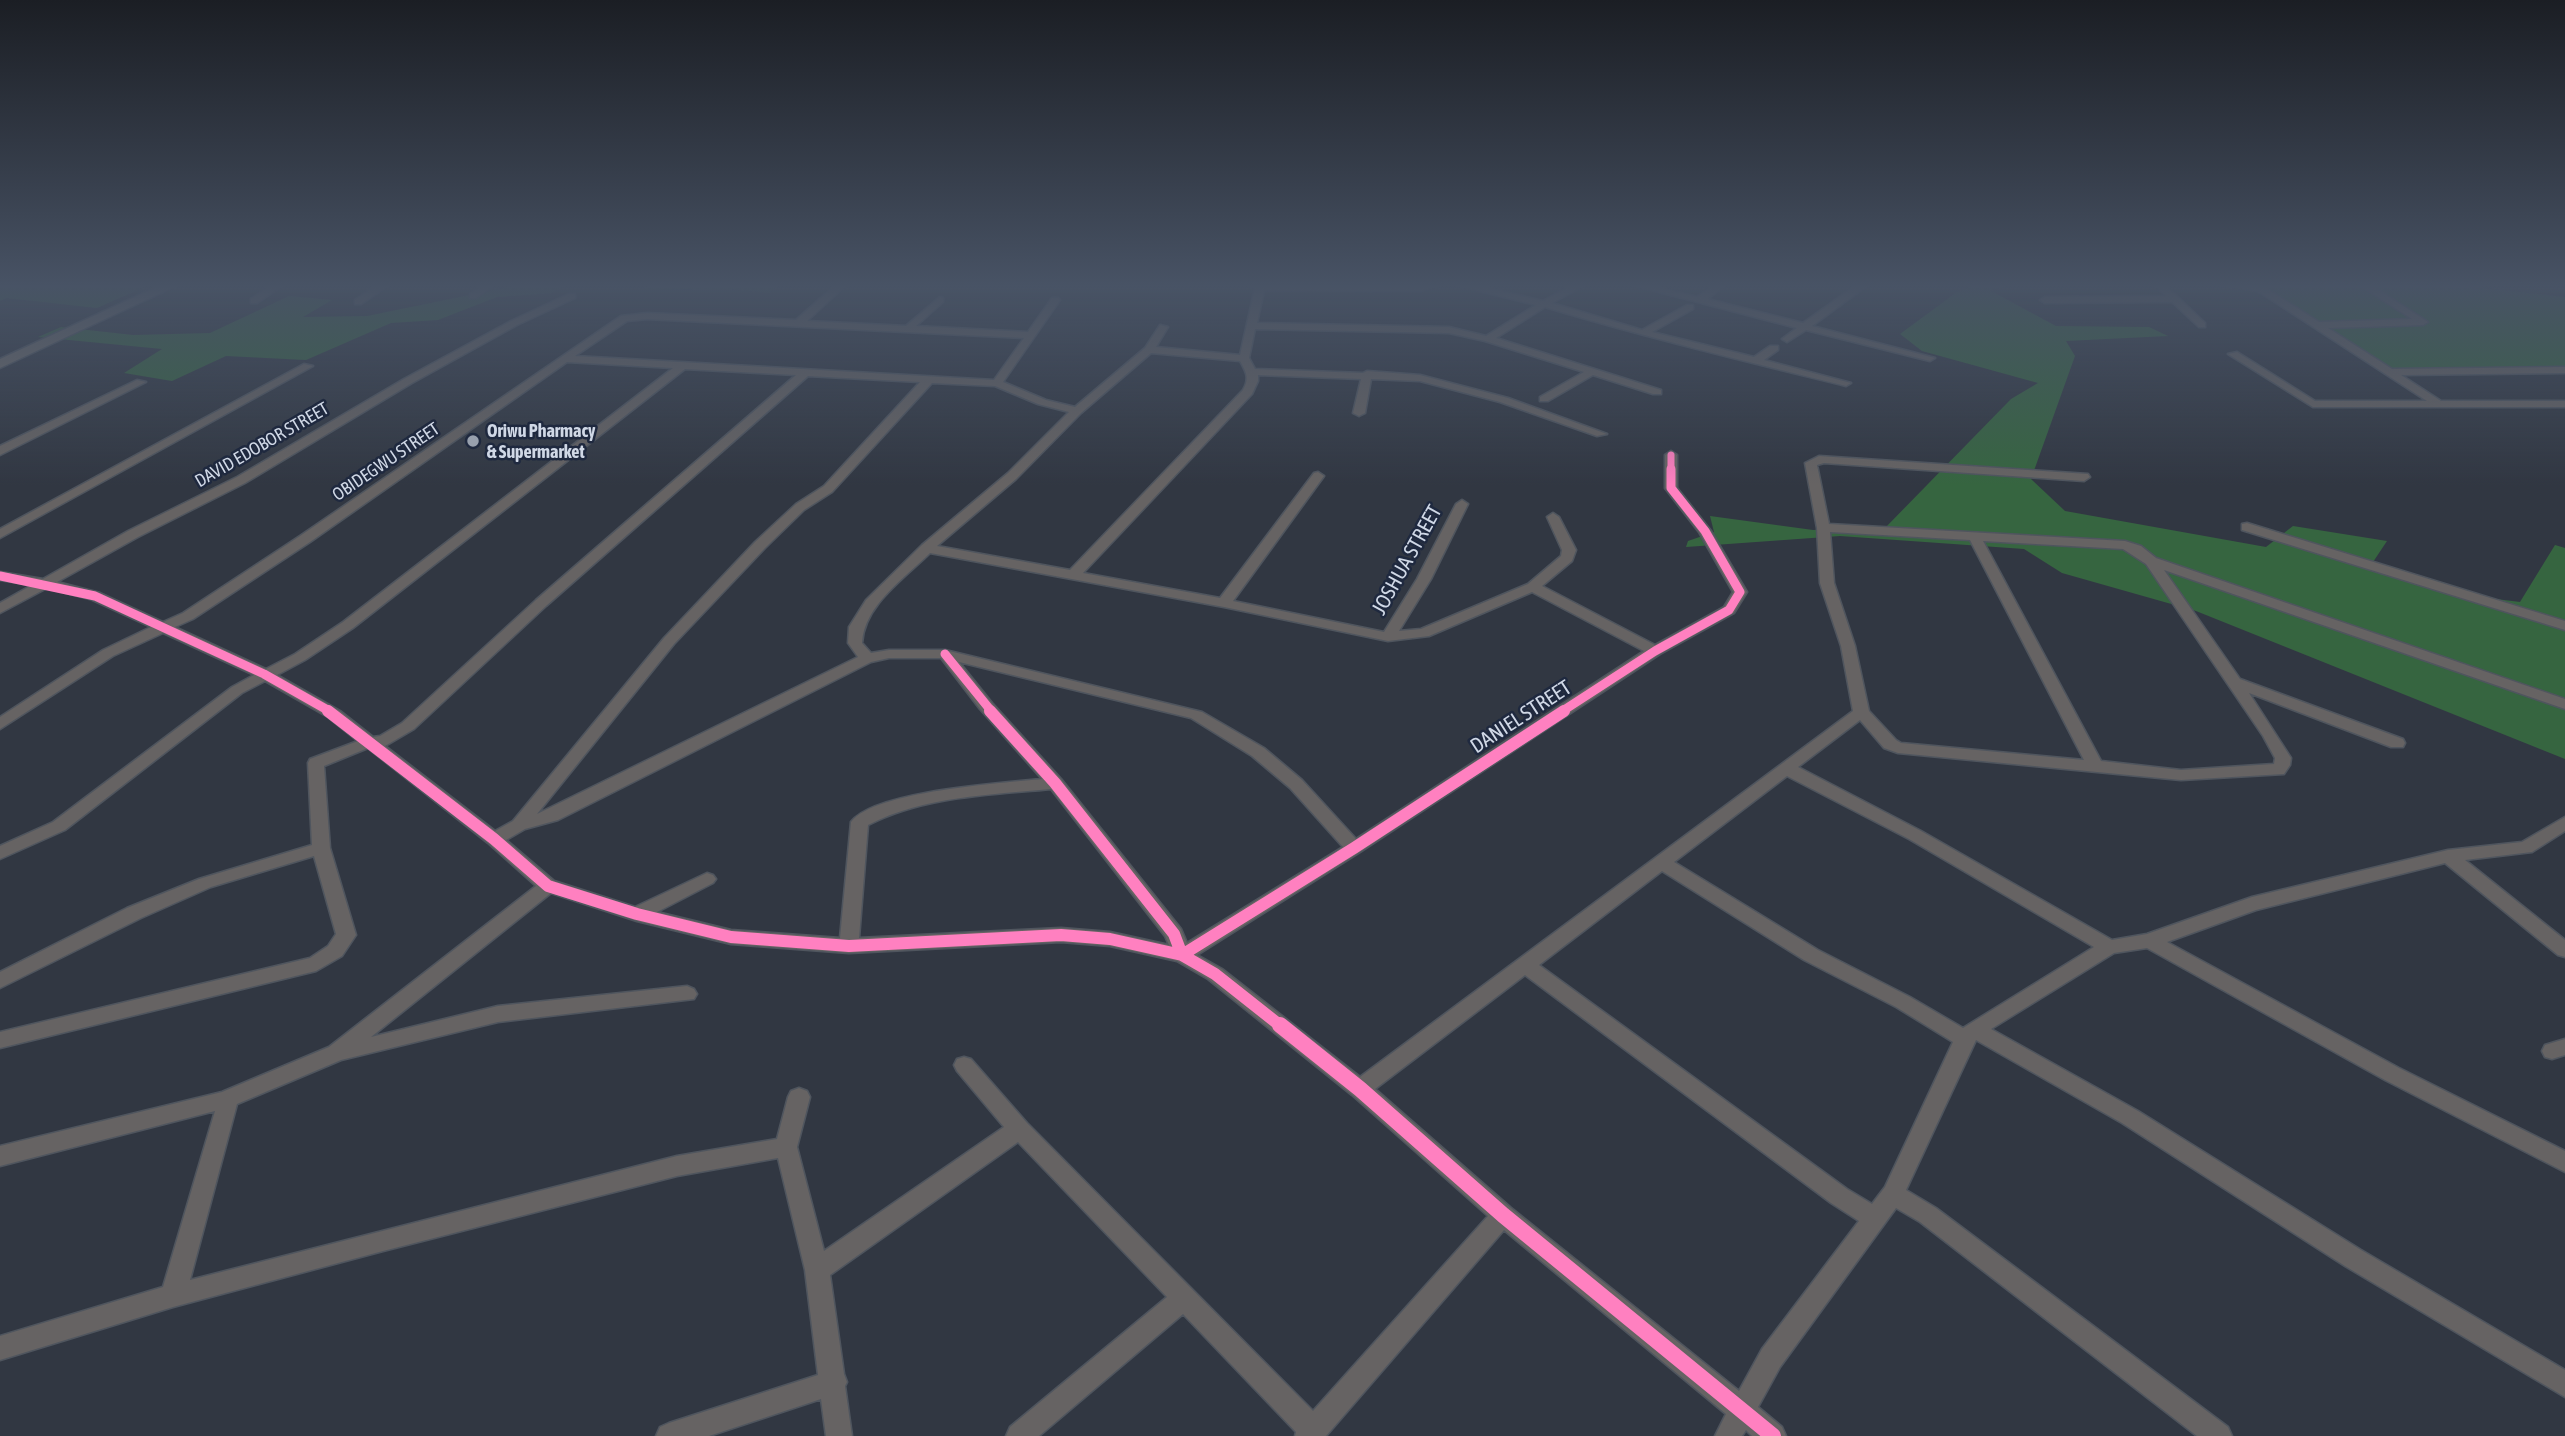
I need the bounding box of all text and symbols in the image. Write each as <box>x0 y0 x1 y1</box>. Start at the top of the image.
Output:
street label: DAVID EDOBOR STREET <box>191 398 333 492</box>
street label: OBIDEGWU STREET <box>328 418 444 506</box>
place label: Oriwu Pharmacy & Supermarket <box>487 420 596 462</box>
marker: Oriwu Pharmacy & Supermarket <box>465 433 481 449</box>
street label: JOSHUA STREET <box>1367 501 1447 619</box>
street label: DANIEL STREET <box>1466 675 1576 759</box>

